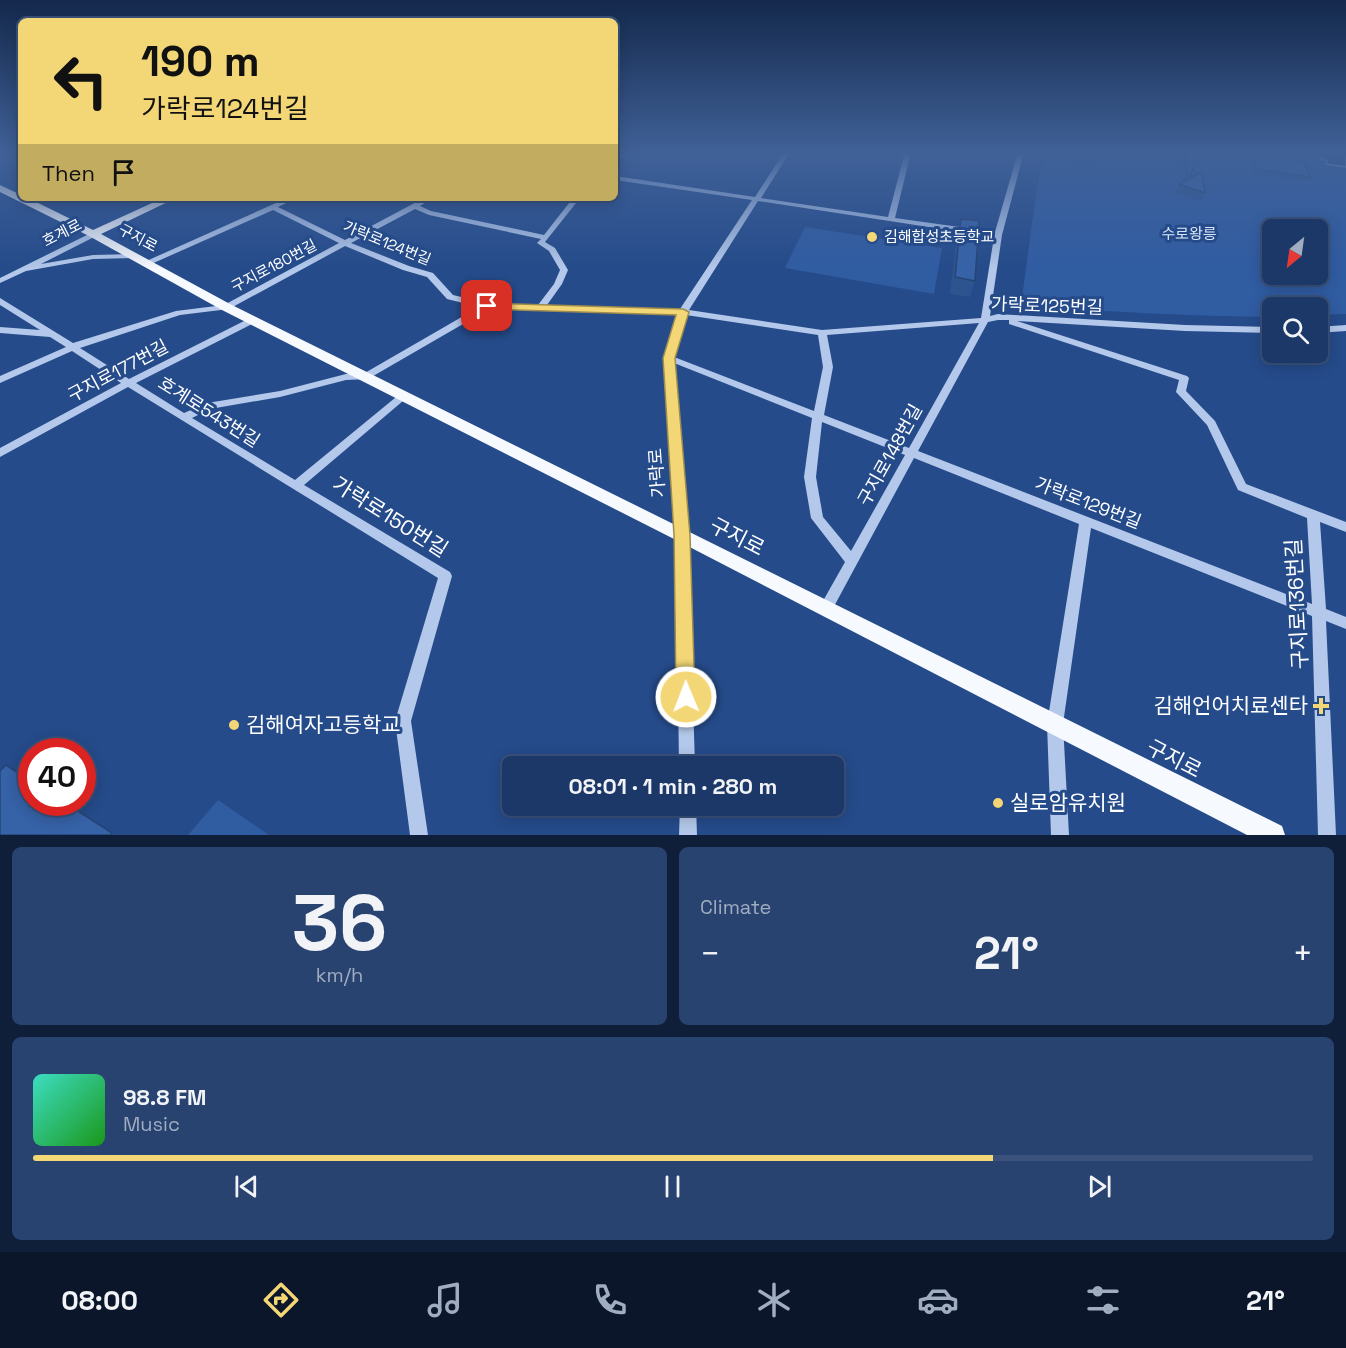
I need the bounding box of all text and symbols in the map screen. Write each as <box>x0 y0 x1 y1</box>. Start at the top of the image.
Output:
text: 190 m <box>141 35 260 88</box>
icon: left <box>42 42 120 120</box>
text: 가락로124번길 <box>141 91 309 126</box>
icon: arrive <box>107 156 140 189</box>
text: Then <box>42 159 95 187</box>
street label: 호계로 <box>39 215 85 250</box>
street label: 가락로124번길 <box>340 216 434 269</box>
street label: 구지로 <box>115 219 161 256</box>
north arrow <box>1262 219 1328 285</box>
map controls <box>1262 219 1328 363</box>
park label: 수로왕릉 <box>1161 224 1217 243</box>
place label: 김해합성초등학교 <box>884 227 994 246</box>
marker: 김해합성초등학교 <box>865 230 879 244</box>
street label: 구지로180번길 <box>228 235 320 296</box>
pin <box>461 280 512 331</box>
icon: arrive <box>470 289 503 322</box>
street label: 가락로125번길 <box>991 292 1103 319</box>
button: search <box>1262 297 1328 363</box>
street label: 구지로177번길 <box>64 334 172 407</box>
street label: 호계로543번길 <box>154 371 264 452</box>
street label: 구지로148번길 <box>852 400 927 510</box>
street label: 가락로 <box>643 447 670 499</box>
street label: 가락로150번길 <box>327 470 453 563</box>
street label: 가락로129번길 <box>1032 472 1145 533</box>
street label: 구지로 <box>705 511 769 562</box>
street label: 구지로136번길 <box>1280 538 1313 670</box>
position arrow <box>654 665 718 729</box>
place label: 김해언어치료센타 <box>1153 692 1308 719</box>
marker: 김해언어치료센타 <box>1312 697 1330 715</box>
place label: 김해여자고등학교 <box>246 711 401 738</box>
marker: 김해여자고등학교 <box>227 718 241 732</box>
street label: 구지로 <box>1142 733 1206 784</box>
speed limit sign: 40 <box>18 738 96 816</box>
text: 08:01 · 1 min · 280 m <box>569 772 777 800</box>
place label: 실로암유치원 <box>1010 789 1126 816</box>
marker: 실로암유치원 <box>991 796 1005 810</box>
text: 36 <box>292 873 387 973</box>
text: Climate <box>700 894 771 920</box>
text: 21° <box>974 925 1039 982</box>
text: − <box>700 933 720 975</box>
text: + <box>1293 933 1313 975</box>
text: km/h <box>316 962 363 988</box>
text: 98.8 FM <box>123 1083 206 1111</box>
text: Music <box>123 1111 180 1137</box>
icon: previous <box>230 1170 263 1203</box>
icon: pause <box>656 1170 689 1203</box>
icon: next <box>1083 1170 1116 1203</box>
icon: directions <box>260 1279 302 1321</box>
icon: music <box>424 1279 466 1321</box>
icon: phone <box>589 1279 631 1321</box>
icon: climate <box>753 1279 795 1321</box>
icon: car <box>917 1279 959 1321</box>
icon: filters <box>1082 1279 1124 1321</box>
text: 08:00 <box>61 1283 138 1318</box>
text: 21° <box>1246 1283 1285 1318</box>

